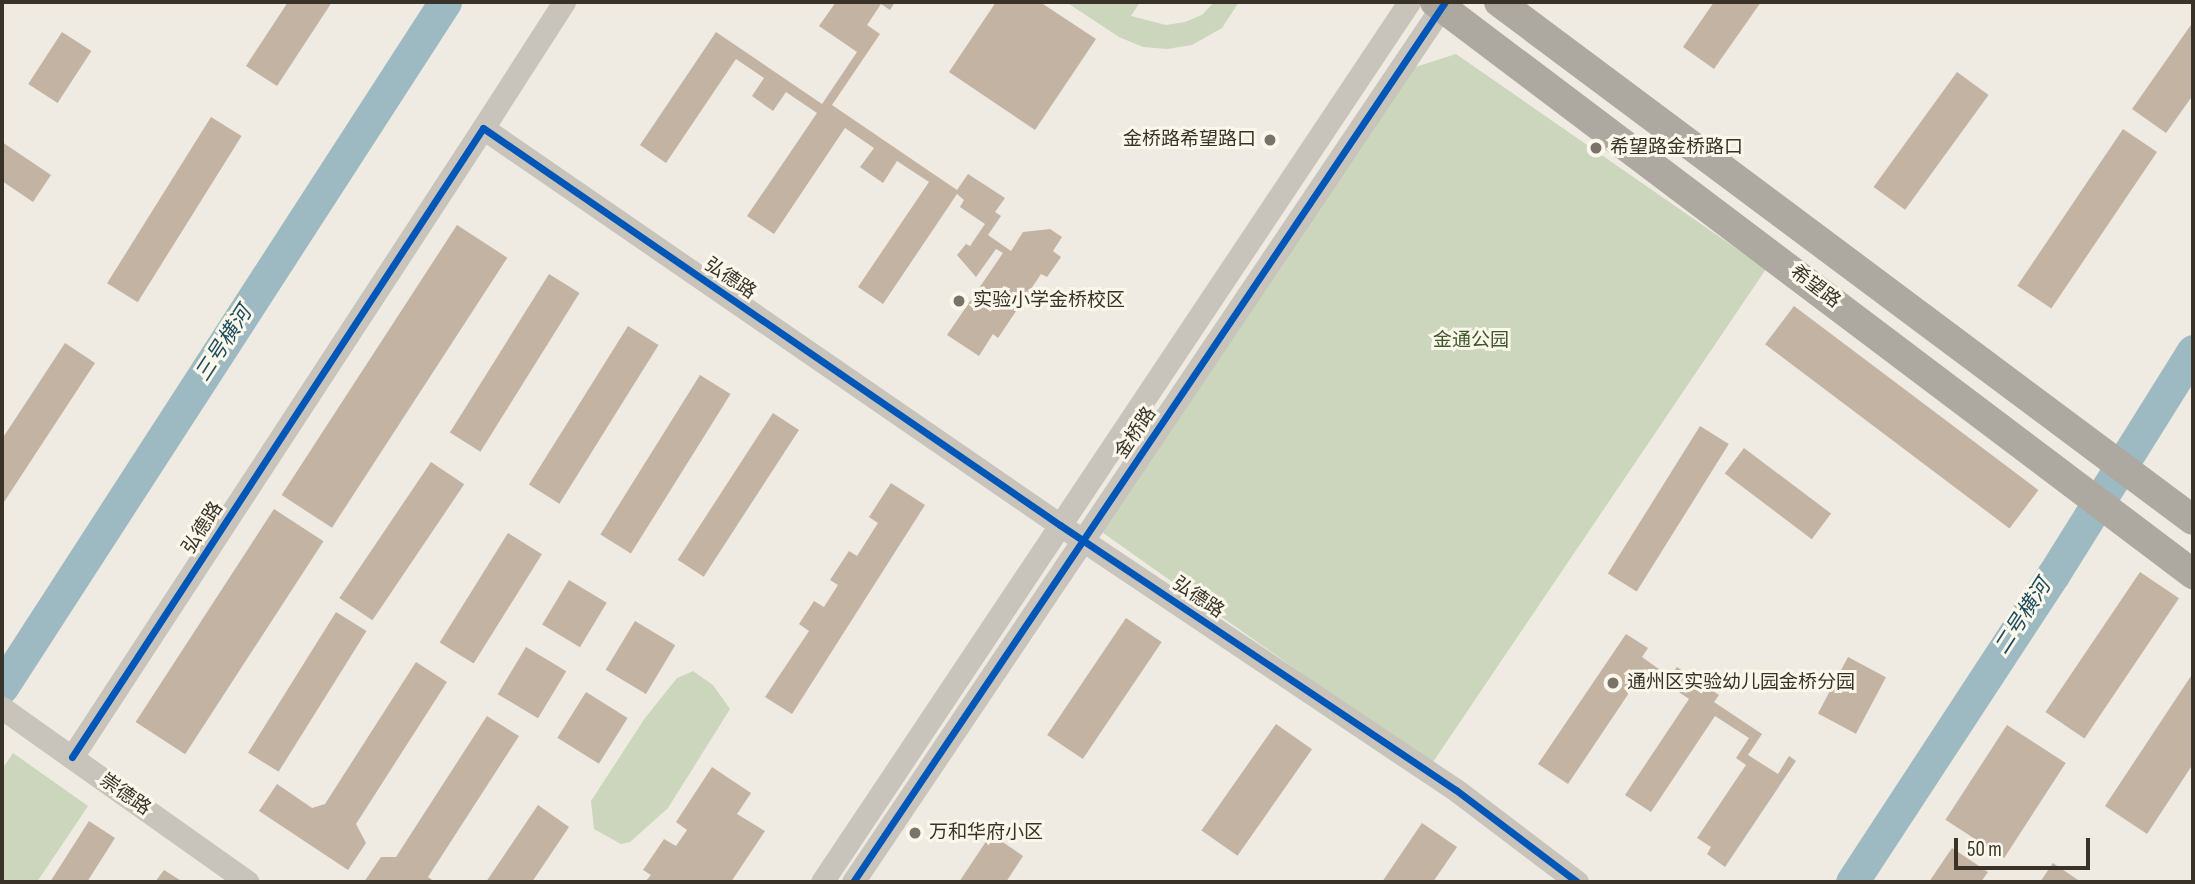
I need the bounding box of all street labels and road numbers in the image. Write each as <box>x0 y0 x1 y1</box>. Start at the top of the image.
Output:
street label: 弘德路 <box>700 254 760 304</box>
street label: 希望路 <box>1785 261 1845 313</box>
street label: 金桥路 <box>1111 403 1161 463</box>
street label: 弘德路 <box>178 498 228 558</box>
street label: 弘德路 <box>1168 573 1228 623</box>
street label: 崇德路 <box>95 769 155 821</box>

